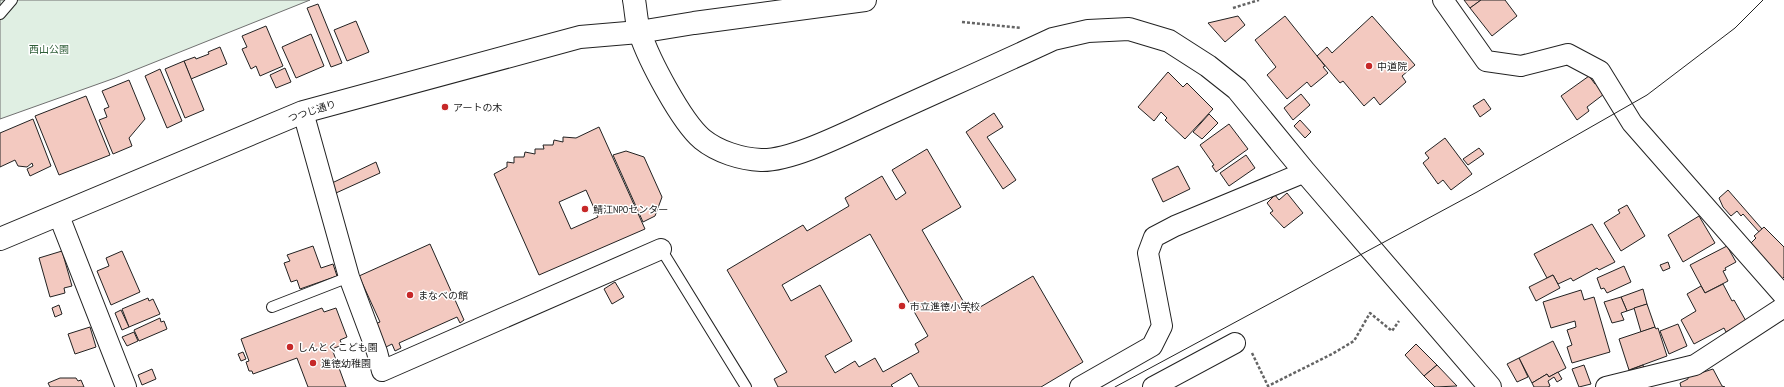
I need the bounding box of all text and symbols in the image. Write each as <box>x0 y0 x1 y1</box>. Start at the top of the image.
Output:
park label: 西山公園 <box>29 43 69 56</box>
place label: 中道院 <box>1377 60 1407 73</box>
marker: 中道院 <box>1364 61 1374 71</box>
street label: つつじ通り <box>286 97 338 125</box>
place label: アートの木 <box>453 101 502 114</box>
marker: アートの木 <box>440 102 450 112</box>
place label: 鯖江NPOセンター <box>593 203 668 216</box>
marker: 鯖江NPOセンター <box>580 204 590 214</box>
place label: まなべの館 <box>418 289 468 302</box>
marker: まなべの館 <box>405 290 415 300</box>
place label: 市立進徳小学校 <box>910 300 980 313</box>
marker: 市立進徳小学校 <box>897 301 907 311</box>
place label: しんとくこども園 <box>298 341 378 354</box>
marker: しんとくこども園 <box>285 342 295 352</box>
place label: 進徳幼稚園 <box>321 357 371 370</box>
marker: 進徳幼稚園 <box>308 358 318 368</box>

